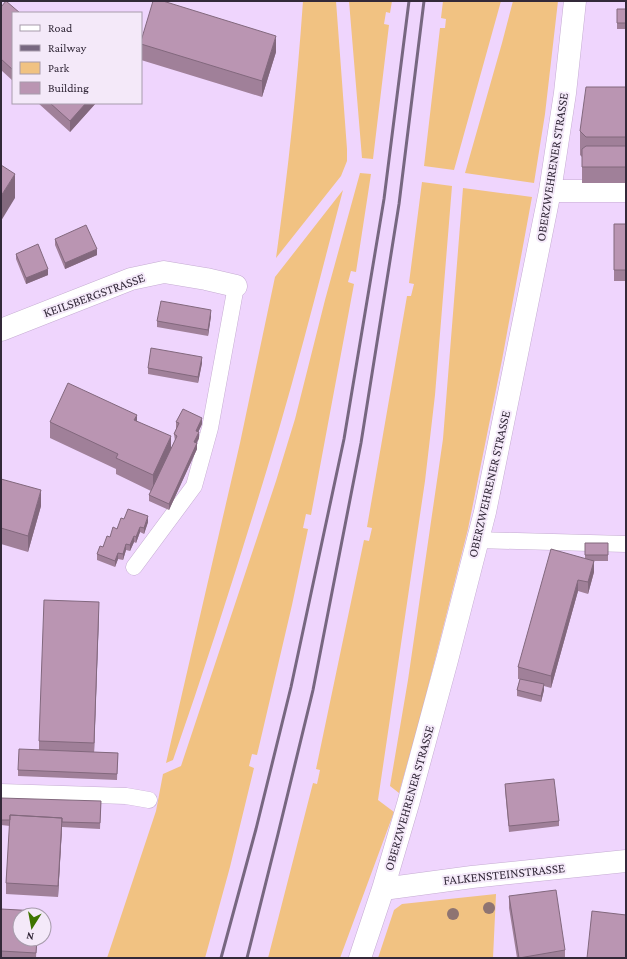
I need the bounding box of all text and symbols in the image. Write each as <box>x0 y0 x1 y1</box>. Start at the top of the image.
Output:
legend <box>12 12 142 104</box>
text: Road <box>48 21 73 35</box>
text: Railway <box>48 41 87 55</box>
text: Park <box>48 61 70 75</box>
text: Building <box>48 81 89 95</box>
street label: OBERZWEHRENER STRASSE <box>533 92 571 242</box>
street label: KEILSBERGSTRASSE <box>41 270 147 320</box>
street label: OBERZWEHRENER STRASSE <box>465 409 513 559</box>
street label: OBERZWEHRENER STRASSE <box>381 724 437 872</box>
street label: FALKENSTEINSTRASSE <box>442 860 566 888</box>
north arrow <box>12 907 52 947</box>
text: N <box>25 930 35 943</box>

